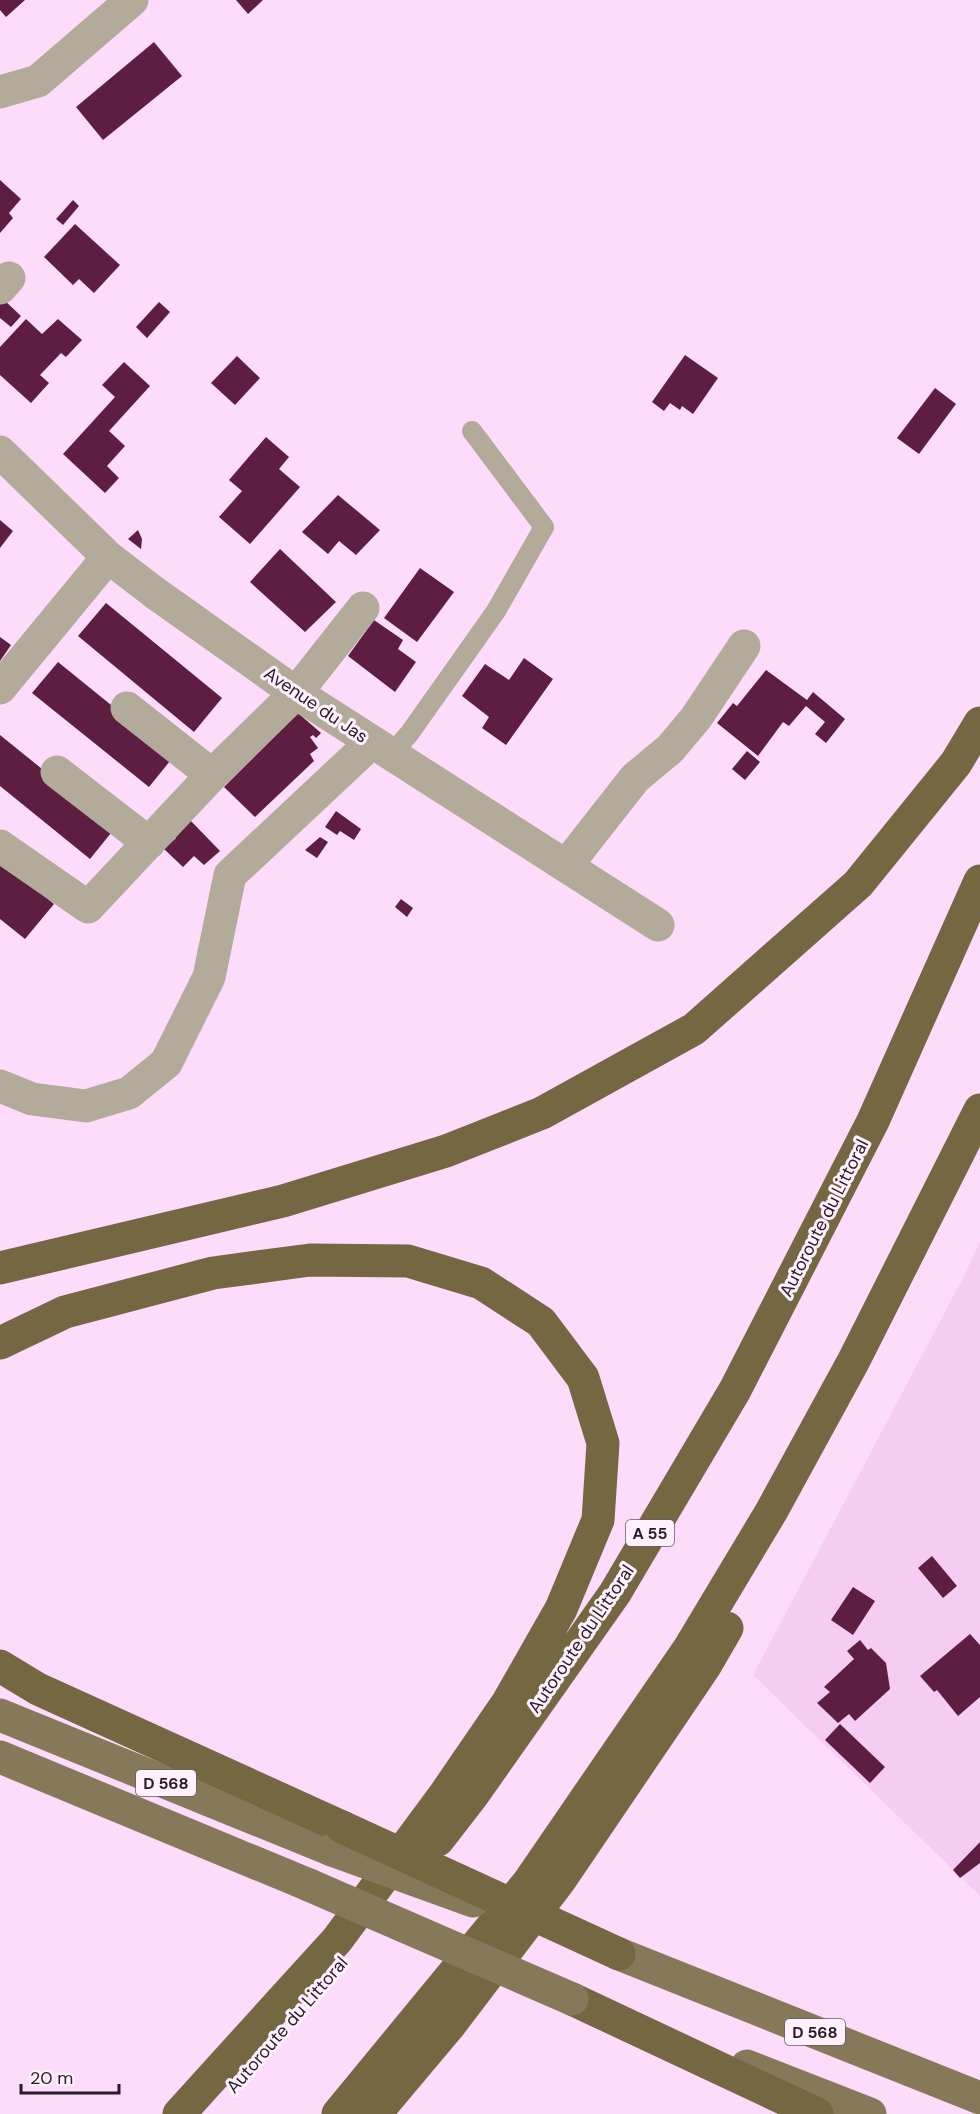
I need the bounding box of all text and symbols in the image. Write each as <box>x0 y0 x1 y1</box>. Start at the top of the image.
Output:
street label: Avenue du Jas <box>259 661 373 749</box>
street label: Autoroute du Littoral <box>774 1135 874 1301</box>
road number: A 55 <box>626 1520 674 1546</box>
street label: Autoroute du Littoral <box>522 1560 640 1718</box>
road number: D 568 <box>136 1770 196 1796</box>
street label: Autoroute du Littoral <box>221 1952 353 2098</box>
road number: D 568 <box>785 2019 845 2045</box>
scale bar <box>21 2057 118 2095</box>
text: 20 m <box>30 2066 73 2090</box>

